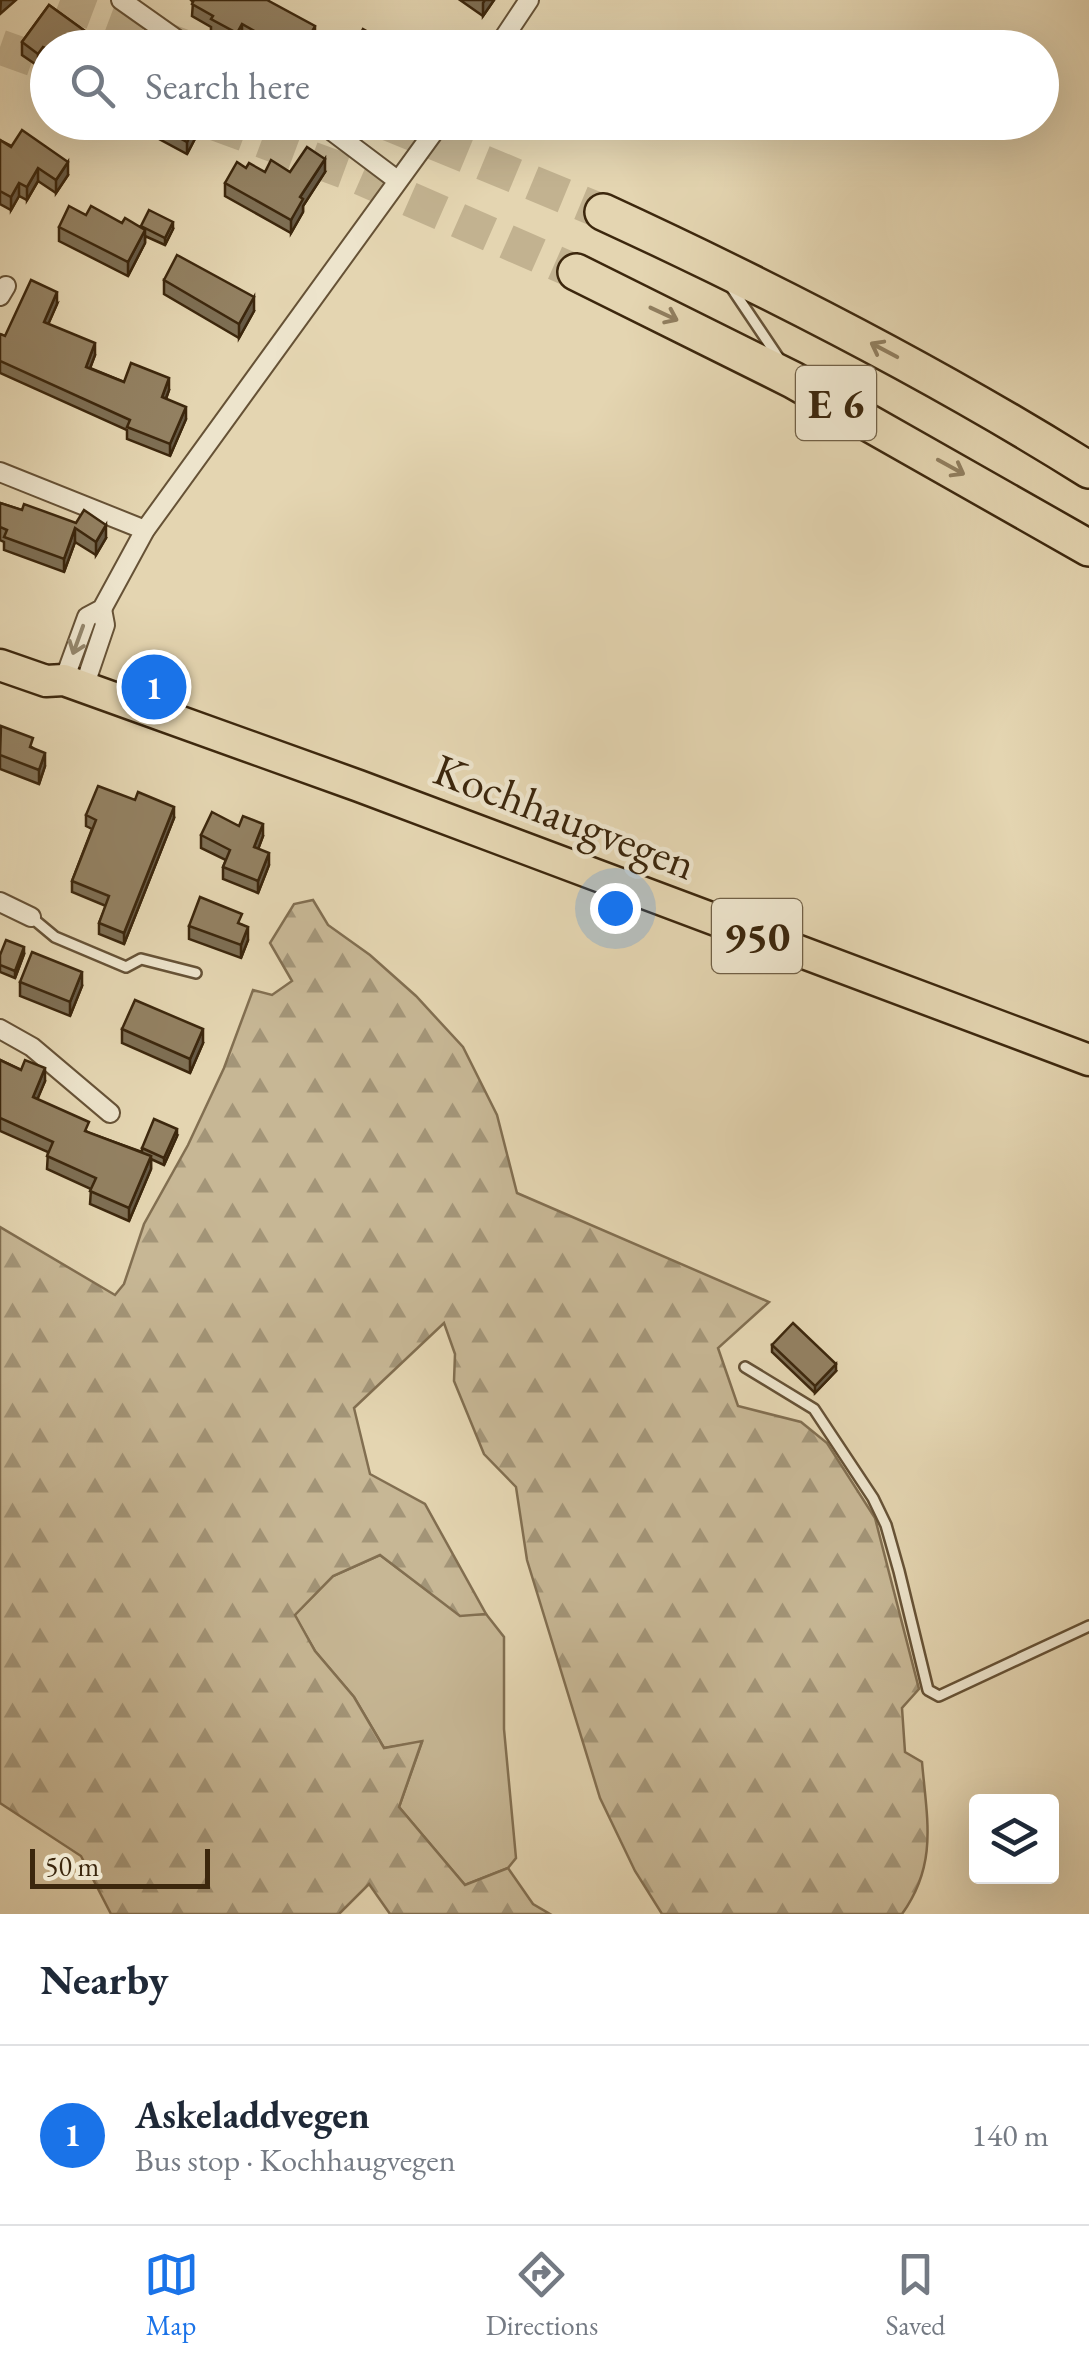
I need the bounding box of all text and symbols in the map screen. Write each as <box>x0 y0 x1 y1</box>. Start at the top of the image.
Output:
search box <box>30 30 1059 140</box>
icon: search <box>65 58 120 113</box>
text: Search here <box>145 61 310 110</box>
one-way arrow <box>648 306 678 325</box>
one-way arrow <box>869 340 899 360</box>
road number: E 6 <box>796 366 876 440</box>
one-way arrow <box>935 457 965 477</box>
one-way arrow <box>68 623 86 654</box>
pin: 1 <box>122 650 186 724</box>
street label: Kochhaugvegen <box>426 739 704 893</box>
your location <box>590 883 641 934</box>
road number: 950 <box>712 899 802 973</box>
map controls <box>969 1794 1059 1884</box>
button: layers <box>969 1794 1059 1884</box>
scale bar <box>30 1844 210 1888</box>
text: 50 m <box>45 1848 99 1884</box>
text: Nearby <box>40 1952 169 2007</box>
text: Askeladdvegen <box>135 2090 370 2139</box>
text: 1 <box>64 2114 81 2156</box>
text: 140 m <box>972 2114 1049 2156</box>
text: Bus stop · Kochhaugvegen <box>135 2139 456 2181</box>
tab: Map <box>144 2247 199 2343</box>
tab: Directions <box>486 2247 598 2343</box>
tab: Saved <box>885 2247 945 2343</box>

